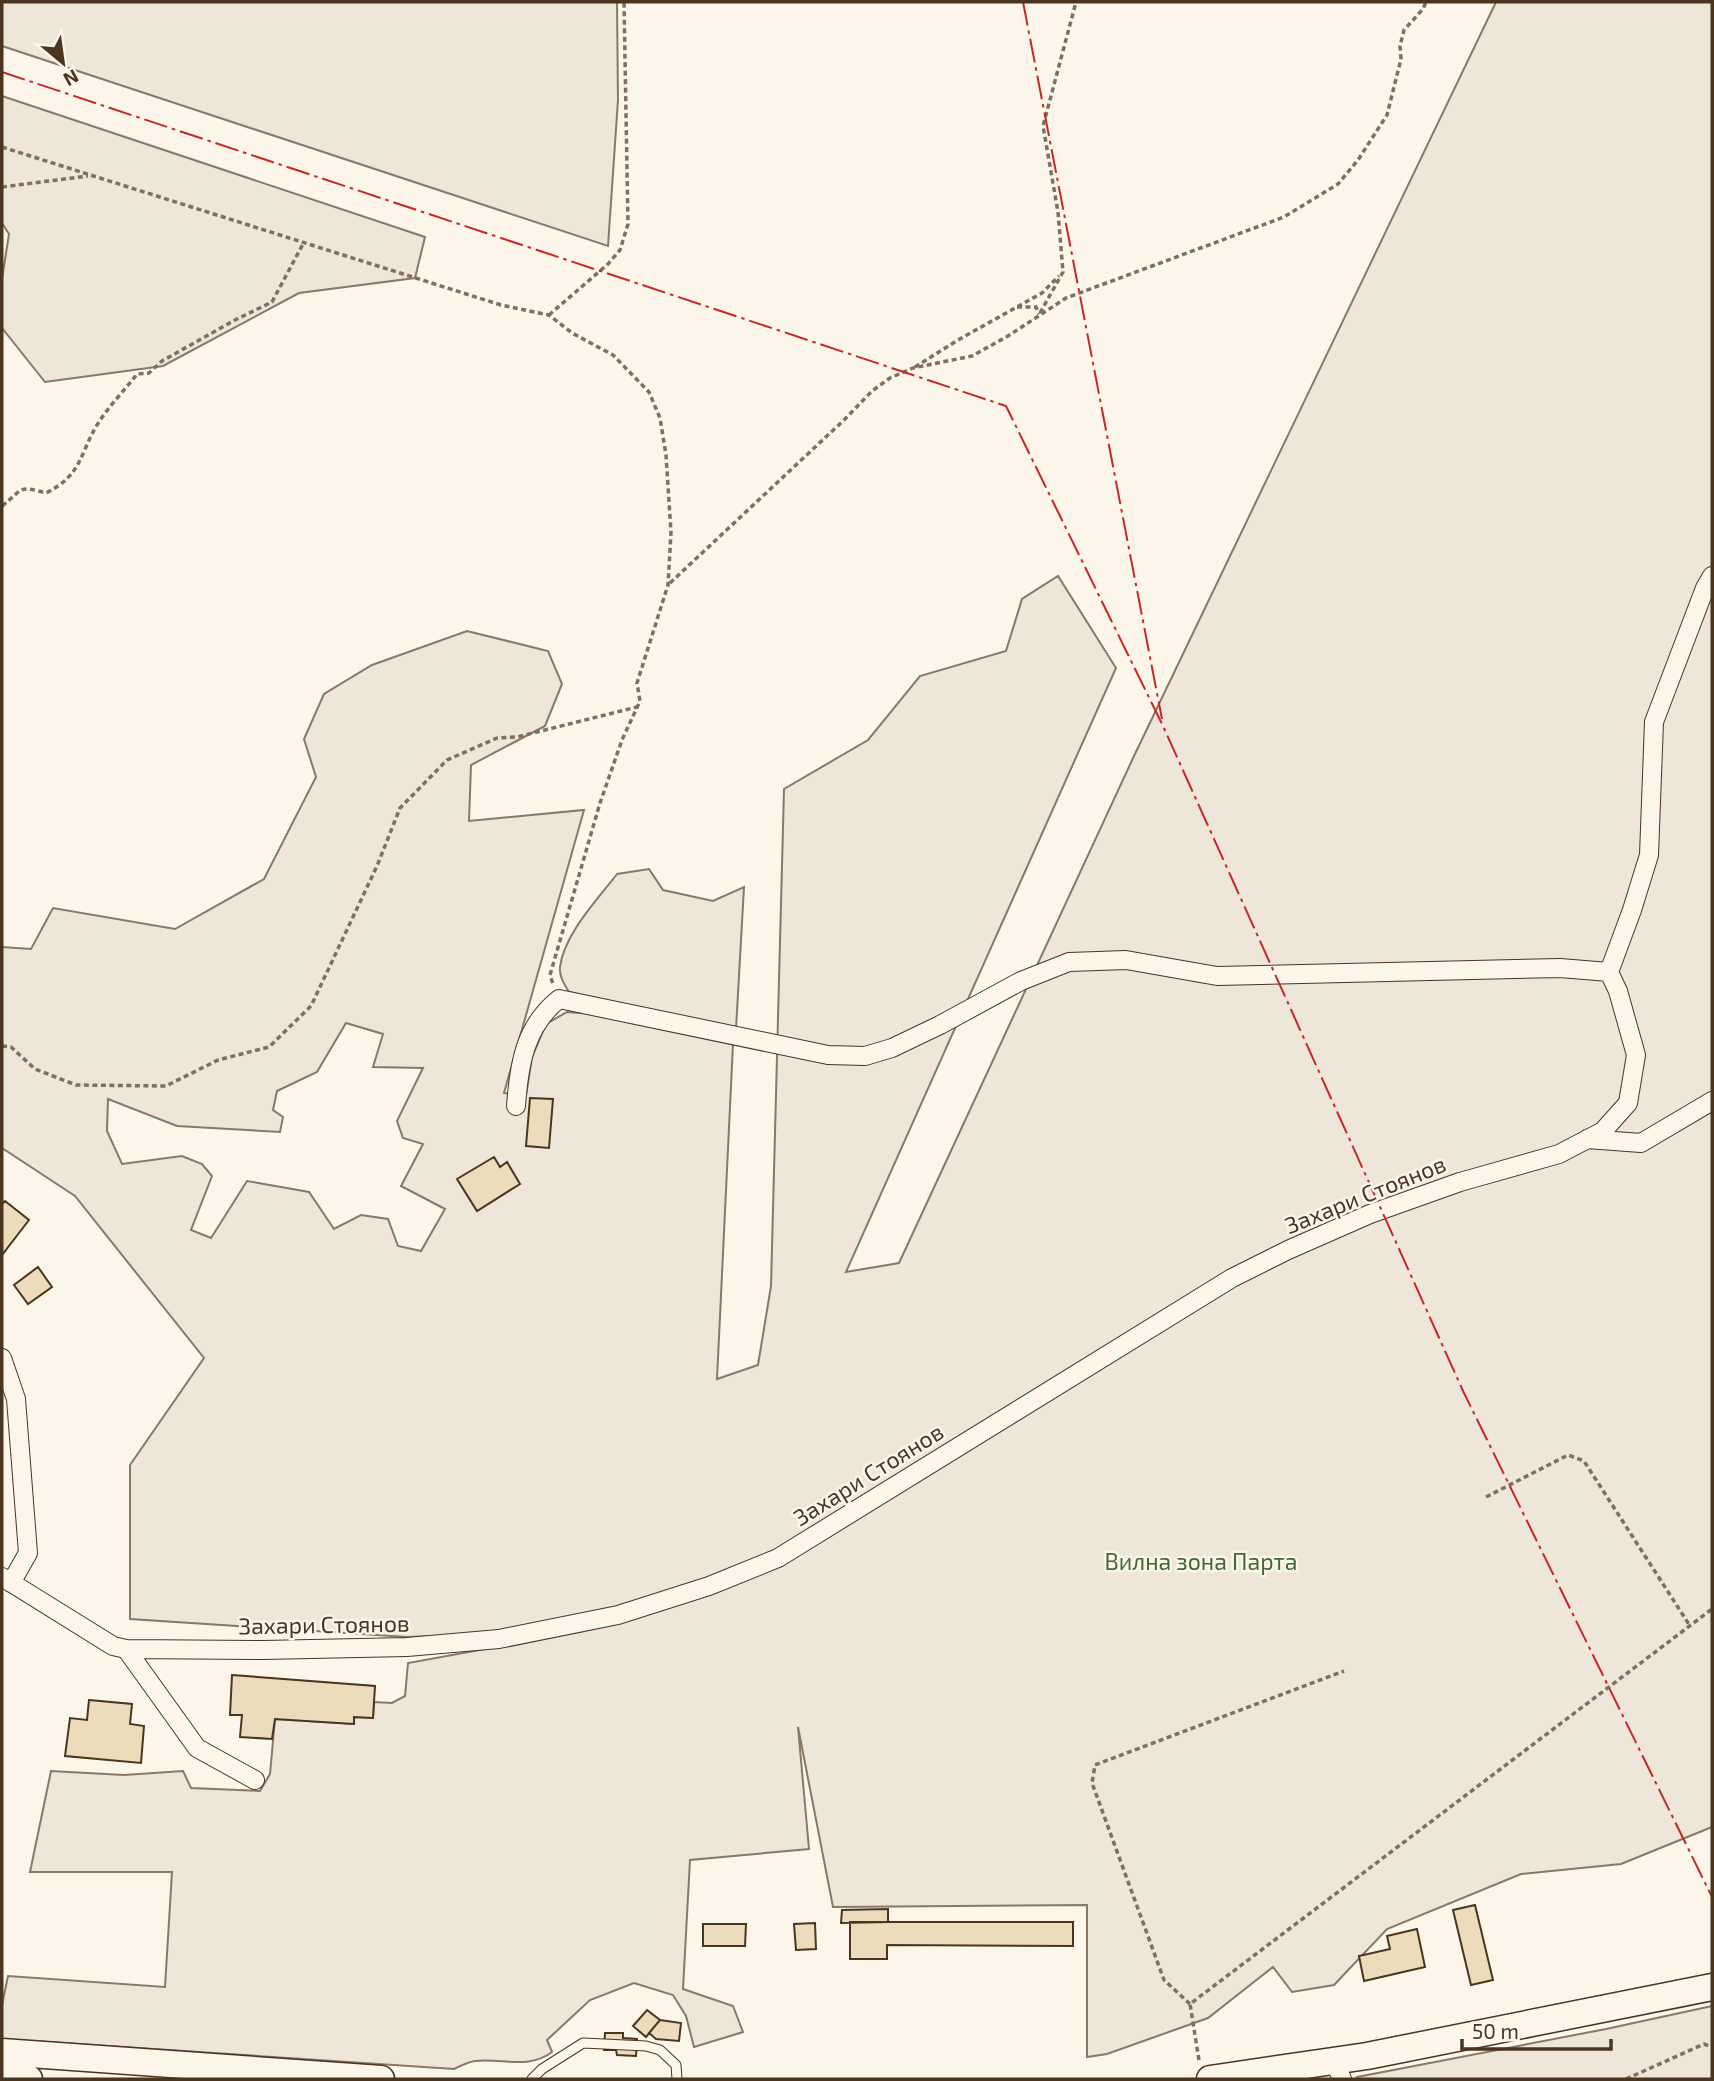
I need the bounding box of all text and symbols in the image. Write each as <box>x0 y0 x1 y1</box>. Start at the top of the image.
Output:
north arrow <box>28 28 98 98</box>
text: N <box>60 65 83 92</box>
street label: Захари Стоянов <box>1280 1149 1450 1239</box>
street label: Захари Стоянов <box>788 1417 948 1531</box>
park label: Вилна зона Парта <box>1104 1547 1298 1575</box>
street label: Захари Стоянов <box>238 1609 410 1639</box>
scale bar <box>1462 2008 1611 2052</box>
text: 50 m <box>1472 2018 1519 2043</box>

